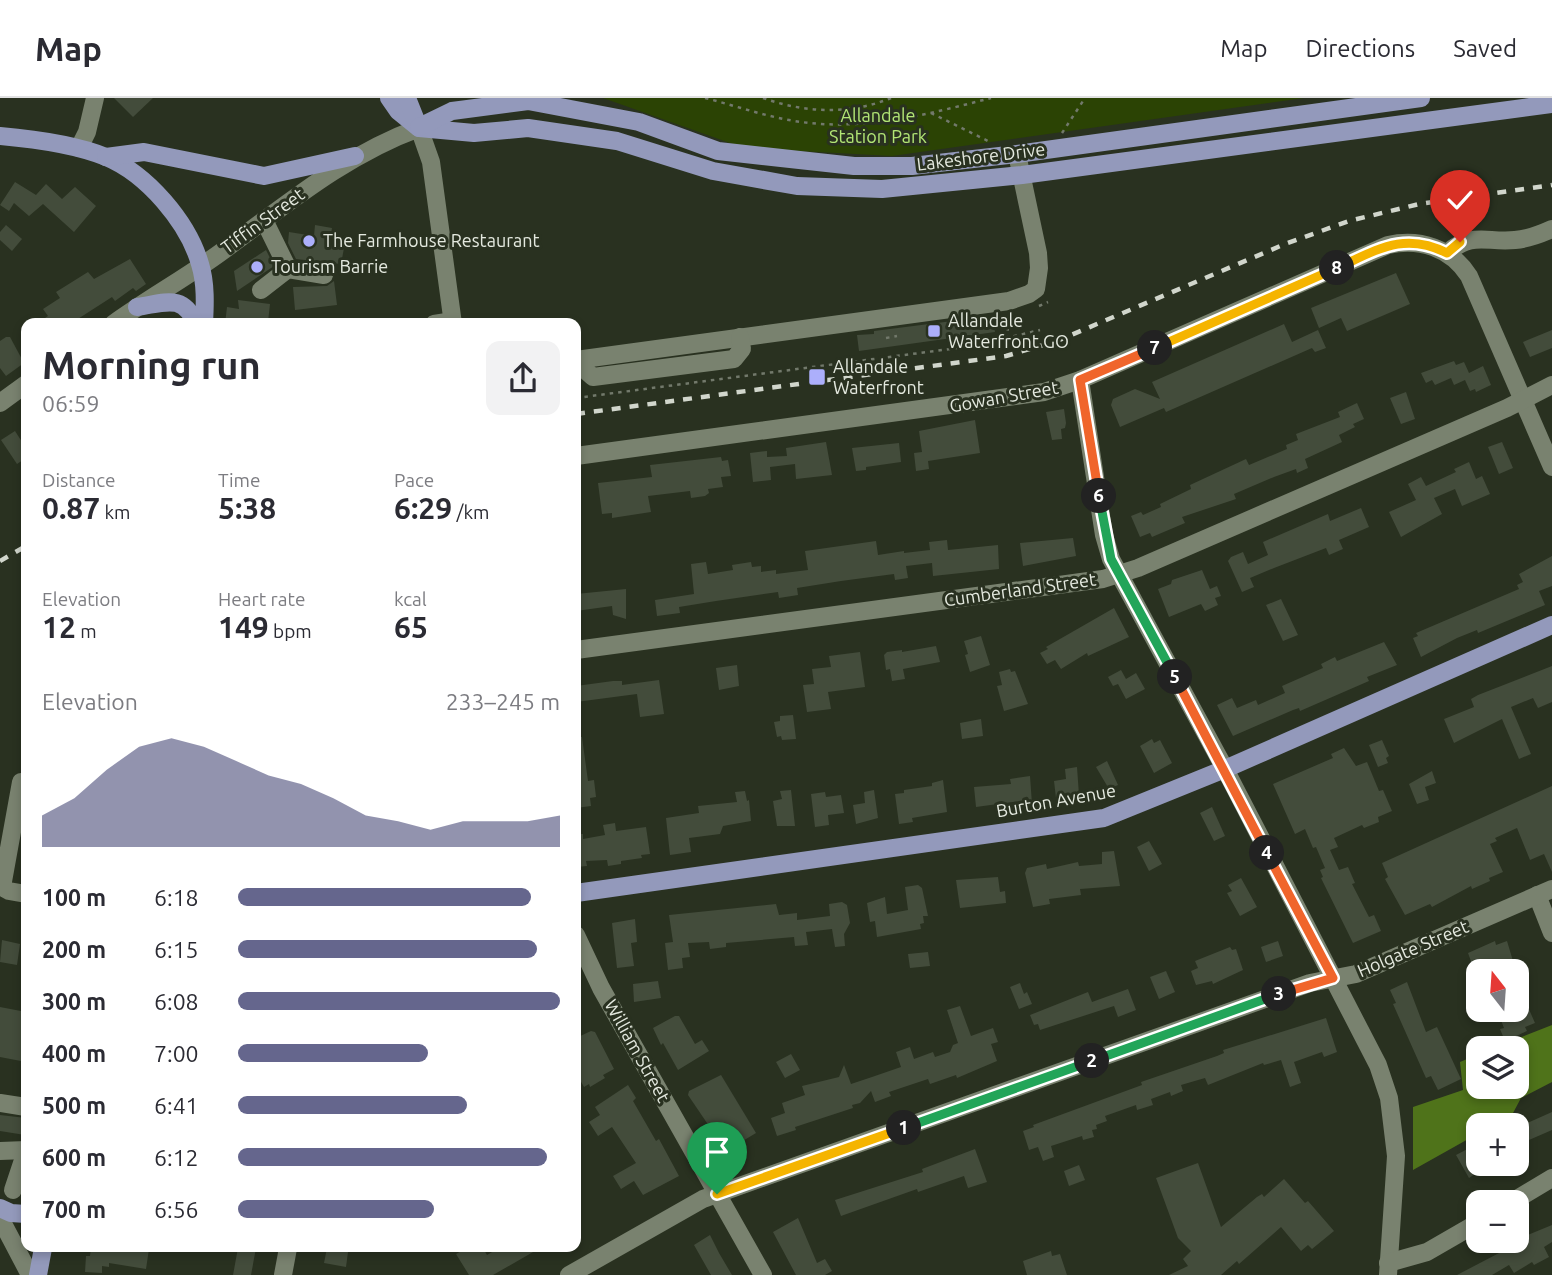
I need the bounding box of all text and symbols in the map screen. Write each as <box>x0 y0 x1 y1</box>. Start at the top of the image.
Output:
text: Map <box>35 30 102 67</box>
text: Map <box>1220 35 1267 62</box>
text: Directions <box>1305 35 1415 62</box>
text: Saved <box>1453 35 1517 62</box>
park label: Allandale Station Park <box>829 105 927 146</box>
street label: Lakeshore Drive <box>916 138 1046 174</box>
pin <box>1430 170 1490 242</box>
icon: check <box>1441 181 1479 219</box>
street label: Tiffin Street <box>217 183 308 257</box>
place label: The Farmhouse Restaurant <box>323 230 540 250</box>
marker: The Farmhouse Restaurant <box>301 233 317 249</box>
pin: 8 <box>1320 250 1354 286</box>
place label: Tourism Barrie <box>271 256 388 276</box>
text: 8 <box>1331 256 1342 278</box>
marker: Tourism Barrie <box>249 259 265 275</box>
place label: Allandale Waterfront GO <box>948 310 1069 351</box>
marker: Allandale Waterfront GO <box>926 323 942 339</box>
pin: 7 <box>1138 330 1172 366</box>
text: 7 <box>1149 336 1160 358</box>
button: share <box>486 341 560 415</box>
text: Morning run <box>42 344 261 386</box>
place label: Allandale Waterfront <box>833 356 924 397</box>
marker: Allandale Waterfront <box>807 367 827 387</box>
street label: Gowan Street <box>948 377 1060 415</box>
text: 06:59 <box>42 391 100 416</box>
text: Distance <box>42 469 116 491</box>
text: Time <box>218 469 260 491</box>
text: Pace <box>394 469 434 491</box>
pin: 6 <box>1082 478 1116 514</box>
text: 6 <box>1093 484 1104 506</box>
text: 0.87 <box>42 491 100 525</box>
text: 5:38 <box>218 491 276 525</box>
text: 6:29 <box>394 491 452 525</box>
text: km <box>100 501 130 523</box>
text: /km <box>452 501 490 523</box>
street label: Cumberland Street <box>943 568 1097 610</box>
text: Elevation <box>42 588 121 610</box>
text: Heart rate <box>218 588 305 610</box>
text: kcal <box>394 588 427 610</box>
text: 12 <box>42 610 76 644</box>
text: 149 <box>218 610 269 644</box>
text: 65 <box>394 610 428 644</box>
text: m <box>76 620 97 642</box>
text: bpm <box>269 620 312 642</box>
pin: 5 <box>1158 660 1192 694</box>
text: 5 <box>1169 665 1180 687</box>
text: Elevation <box>42 689 138 714</box>
text: 233–245 m <box>446 689 560 714</box>
street label: Burton Avenue <box>994 780 1117 820</box>
pin: 4 <box>1250 836 1284 870</box>
text: 4 <box>1261 841 1272 863</box>
text: 100 m <box>42 885 106 910</box>
text: 6:18 <box>154 885 199 910</box>
street label: Holgate Street <box>1354 916 1471 980</box>
text: 200 m <box>42 937 106 962</box>
text: 6:15 <box>154 937 199 962</box>
north arrow <box>1466 959 1530 1022</box>
map controls <box>1466 959 1529 1253</box>
pin: 3 <box>1262 976 1296 1012</box>
text: 3 <box>1273 982 1284 1004</box>
text: 300 m <box>42 989 106 1014</box>
text: 6:08 <box>154 989 199 1014</box>
street label: William Street <box>601 996 674 1105</box>
button: layers <box>1466 1036 1529 1099</box>
text: 400 m <box>42 1041 106 1066</box>
text: 7:00 <box>154 1041 199 1066</box>
pin: 2 <box>1074 1044 1110 1079</box>
text: 2 <box>1086 1049 1097 1071</box>
text: 500 m <box>42 1093 106 1118</box>
text: 6:41 <box>154 1093 199 1118</box>
pin: 1 <box>886 1110 922 1146</box>
button: + <box>1466 1113 1529 1176</box>
text: 1 <box>898 1116 909 1138</box>
pin <box>687 1122 747 1194</box>
icon: arrive <box>698 1133 736 1171</box>
text: 600 m <box>42 1145 106 1170</box>
text: 6:12 <box>154 1145 199 1170</box>
button: − <box>1466 1190 1529 1253</box>
text: 700 m <box>42 1197 106 1222</box>
text: 6:56 <box>154 1197 199 1222</box>

